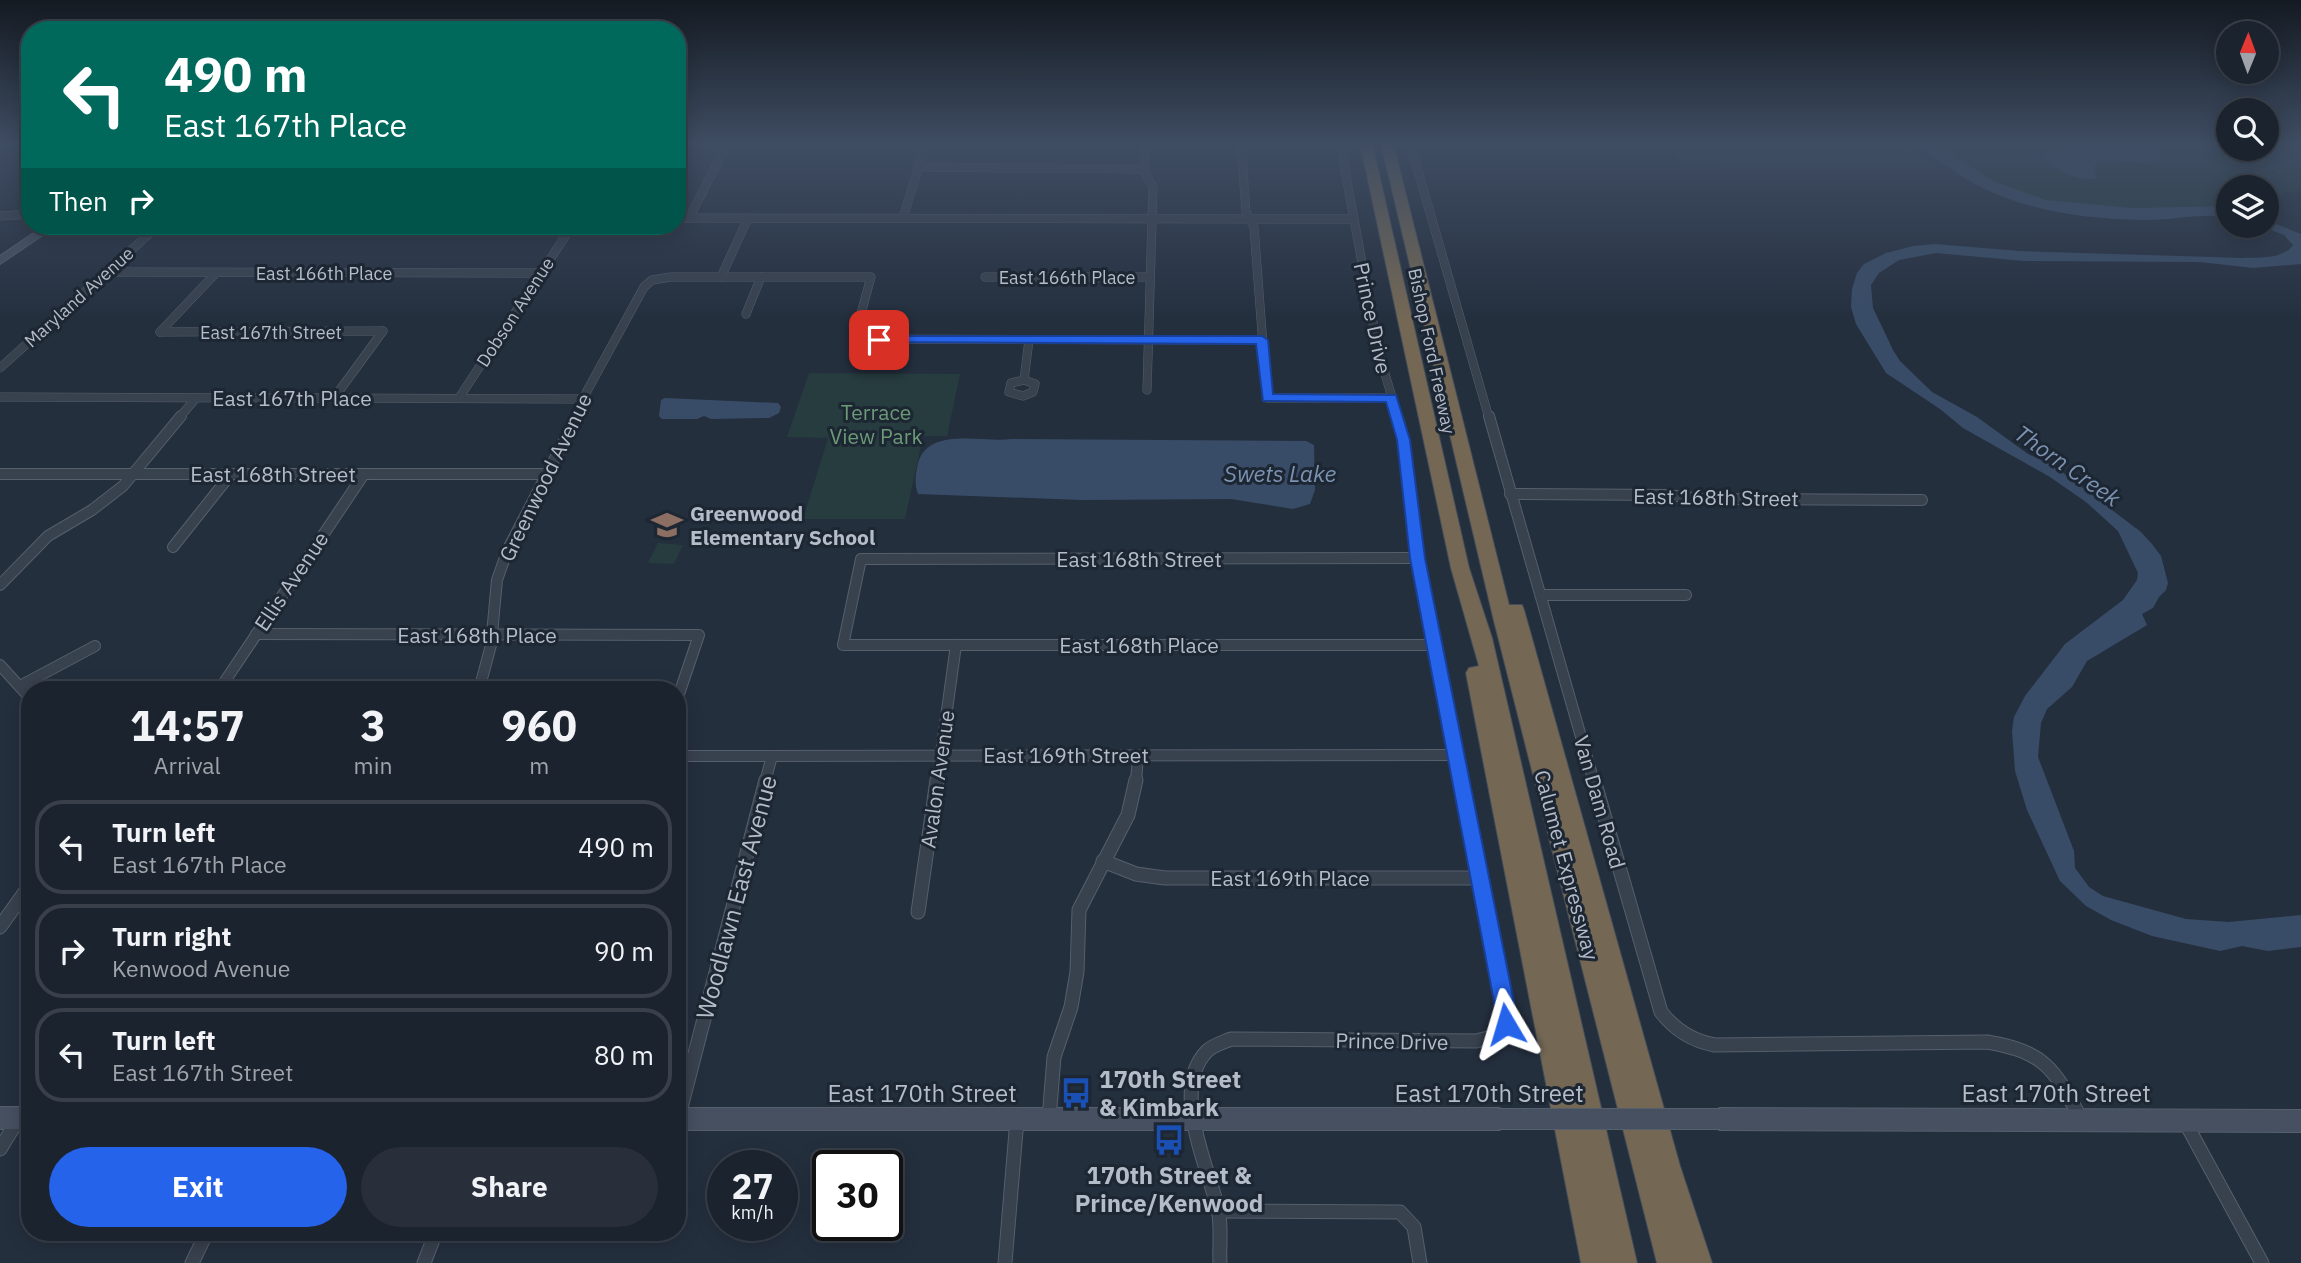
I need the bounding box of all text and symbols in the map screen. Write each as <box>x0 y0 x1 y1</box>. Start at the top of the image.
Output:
north arrow <box>2216 21 2278 84</box>
map controls <box>2216 21 2279 238</box>
text: 490 m <box>164 42 308 105</box>
icon: left <box>49 49 140 140</box>
button: search <box>2216 98 2279 161</box>
text: East 167th Place <box>164 104 407 146</box>
button: layers <box>2216 175 2279 238</box>
icon: right <box>122 182 160 220</box>
text: Then <box>49 184 108 218</box>
street label: Maryland Avenue <box>19 242 139 352</box>
street label: Dobson Avenue <box>471 253 559 371</box>
street label: Prince Drive <box>1348 260 1398 376</box>
street label: East 166th Place <box>256 262 392 285</box>
street label: East 166th Place <box>999 266 1135 289</box>
street label: Bishop Ford Freeway <box>1403 266 1461 436</box>
pin <box>849 310 909 370</box>
street label: East 167th Street <box>200 321 342 344</box>
icon: arrive <box>860 321 898 359</box>
street label: East 167th Place <box>212 384 372 412</box>
street label: Greenwood Avenue <box>492 388 598 566</box>
park label: Terrace View Park <box>829 398 923 450</box>
water label: Thorn Creek <box>2009 417 2128 513</box>
water label: Swets Lake <box>1224 458 1337 488</box>
street label: East 168th Street <box>190 460 356 488</box>
street label: East 168th Street <box>1633 482 1799 512</box>
place label: Greenwood Elementary School <box>690 499 875 551</box>
school or university icon: Greenwood Elementary School <box>650 508 684 542</box>
street label: Ellis Avenue <box>247 526 335 636</box>
street label: East 168th Street <box>1056 545 1222 573</box>
street label: East 168th Place <box>397 621 557 649</box>
street label: East 168th Place <box>1059 631 1219 659</box>
text: 14:57 <box>130 698 245 753</box>
text: 3 <box>360 698 386 753</box>
text: 960 <box>501 698 577 753</box>
street label: Avalon Avenue <box>913 708 961 850</box>
street label: Van Dam Road <box>1568 732 1632 872</box>
street label: East 169th Street <box>983 741 1149 769</box>
text: Arrival <box>154 750 221 780</box>
text: min <box>354 750 392 780</box>
text: m <box>529 750 549 780</box>
street label: Calumet Expressway <box>1528 767 1606 964</box>
street label: Woodlawn East Avenue <box>688 771 784 1023</box>
text: Turn left <box>112 815 215 849</box>
icon: left <box>53 828 91 866</box>
text: 490 m <box>578 830 654 864</box>
text: East 167th Place <box>112 849 287 879</box>
street label: East 169th Place <box>1210 864 1370 892</box>
text: Turn right <box>112 919 231 953</box>
icon: right <box>53 932 91 970</box>
text: 90 m <box>594 934 654 968</box>
text: Kenwood Avenue <box>112 953 290 983</box>
position arrow <box>1469 987 1543 1061</box>
text: Turn left <box>112 1023 215 1057</box>
street label: Prince Drive <box>1335 1026 1449 1056</box>
icon: left <box>53 1036 91 1074</box>
text: 80 m <box>594 1038 654 1072</box>
text: East 167th Street <box>112 1057 293 1087</box>
place label: 170th Street & Kimbark <box>1099 1063 1241 1123</box>
bus stop icon: 170th Street & Kimbark <box>1059 1076 1093 1110</box>
street label: East 170th Street <box>827 1077 1017 1109</box>
street label: East 170th Street <box>1394 1077 1584 1109</box>
street label: East 170th Street <box>1961 1077 2151 1109</box>
bus stop icon: 170th Street & Prince/Kenwood <box>1152 1123 1186 1157</box>
button: Exit <box>49 1147 347 1227</box>
button: Share <box>361 1147 658 1227</box>
speed limit sign: 30 <box>812 1150 903 1241</box>
place label: 170th Street & Prince/Kenwood <box>1075 1159 1263 1219</box>
text: 27 <box>731 1163 774 1209</box>
text: km/h <box>731 1201 774 1224</box>

